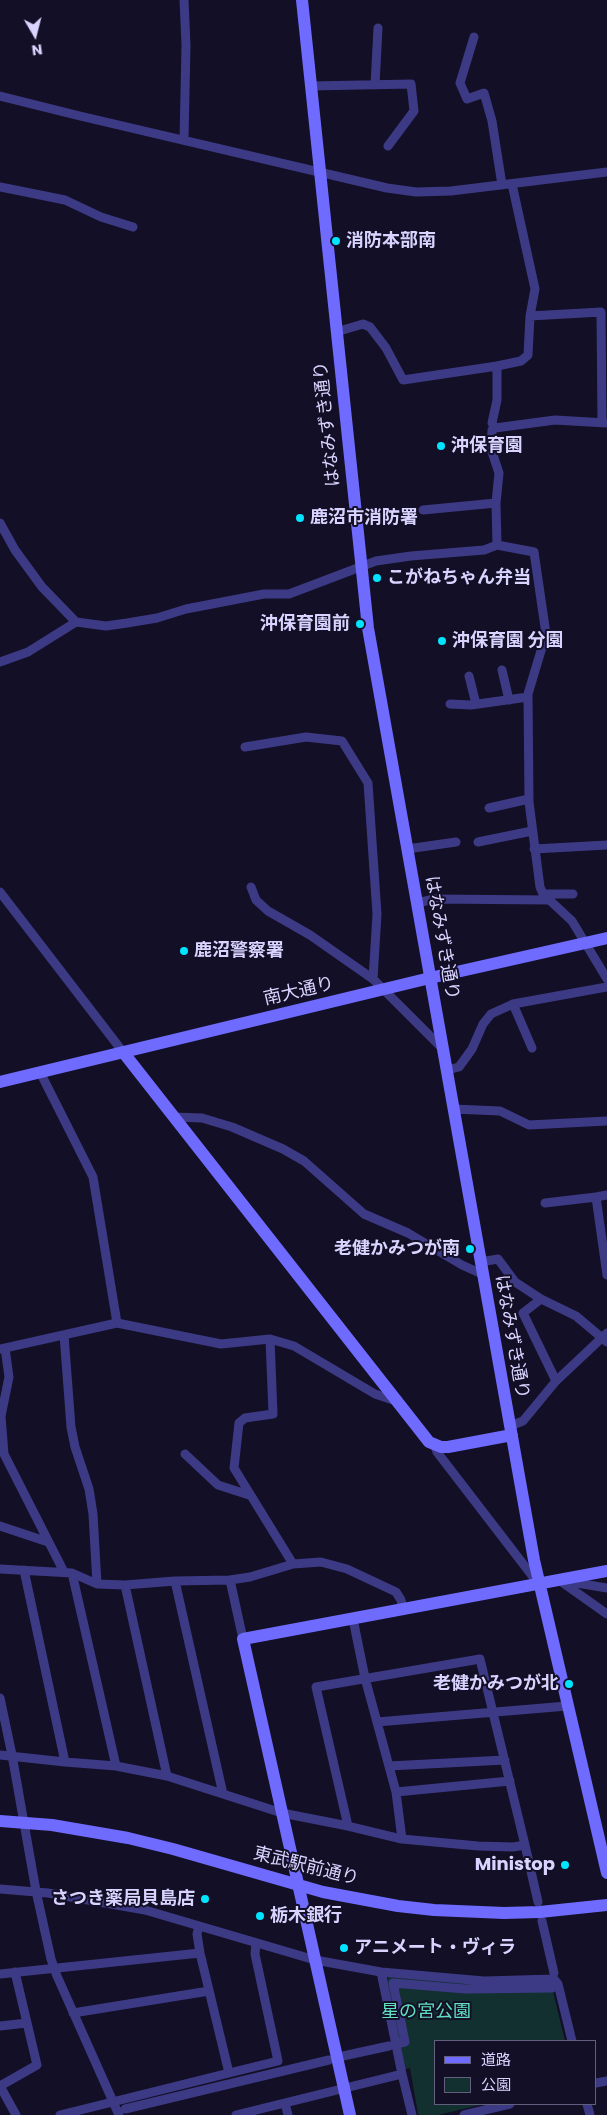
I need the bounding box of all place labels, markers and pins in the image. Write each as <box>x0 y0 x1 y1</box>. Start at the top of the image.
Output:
place label: 消防本部南 <box>346 230 436 252</box>
marker: 消防本部南 <box>330 235 342 247</box>
place label: 沖保育園 <box>451 435 523 457</box>
marker: 沖保育園 <box>435 440 447 452</box>
place label: 鹿沼市消防署 <box>310 507 418 529</box>
marker: 鹿沼市消防署 <box>294 512 306 524</box>
place label: こがねちゃん弁当 <box>387 567 531 589</box>
marker: こがねちゃん弁当 <box>371 572 383 584</box>
place label: 沖保育園前 <box>260 613 350 635</box>
marker: 沖保育園前 <box>354 618 366 630</box>
place label: 沖保育園 分園 <box>452 630 564 652</box>
marker: 沖保育園 分園 <box>436 635 448 647</box>
place label: 鹿沼警察署 <box>194 940 284 962</box>
marker: 鹿沼警察署 <box>178 945 190 957</box>
place label: 老健かみつが南 <box>334 1238 460 1260</box>
marker: 老健かみつが南 <box>464 1243 476 1255</box>
place label: 老健かみつが北 <box>433 1673 559 1695</box>
marker: 老健かみつが北 <box>563 1678 575 1690</box>
place label: Ministop <box>475 1854 555 1876</box>
marker: Ministop <box>559 1859 571 1871</box>
place label: さつき薬局貝島店 <box>51 1888 195 1910</box>
marker: さつき薬局貝島店 <box>199 1893 211 1905</box>
place label: 栃木銀行 <box>270 1905 342 1927</box>
marker: 栃木銀行 <box>254 1910 266 1922</box>
place label: アニメート・ヴィラ <box>354 1937 516 1959</box>
marker: アニメート・ヴィラ <box>338 1942 350 1954</box>

